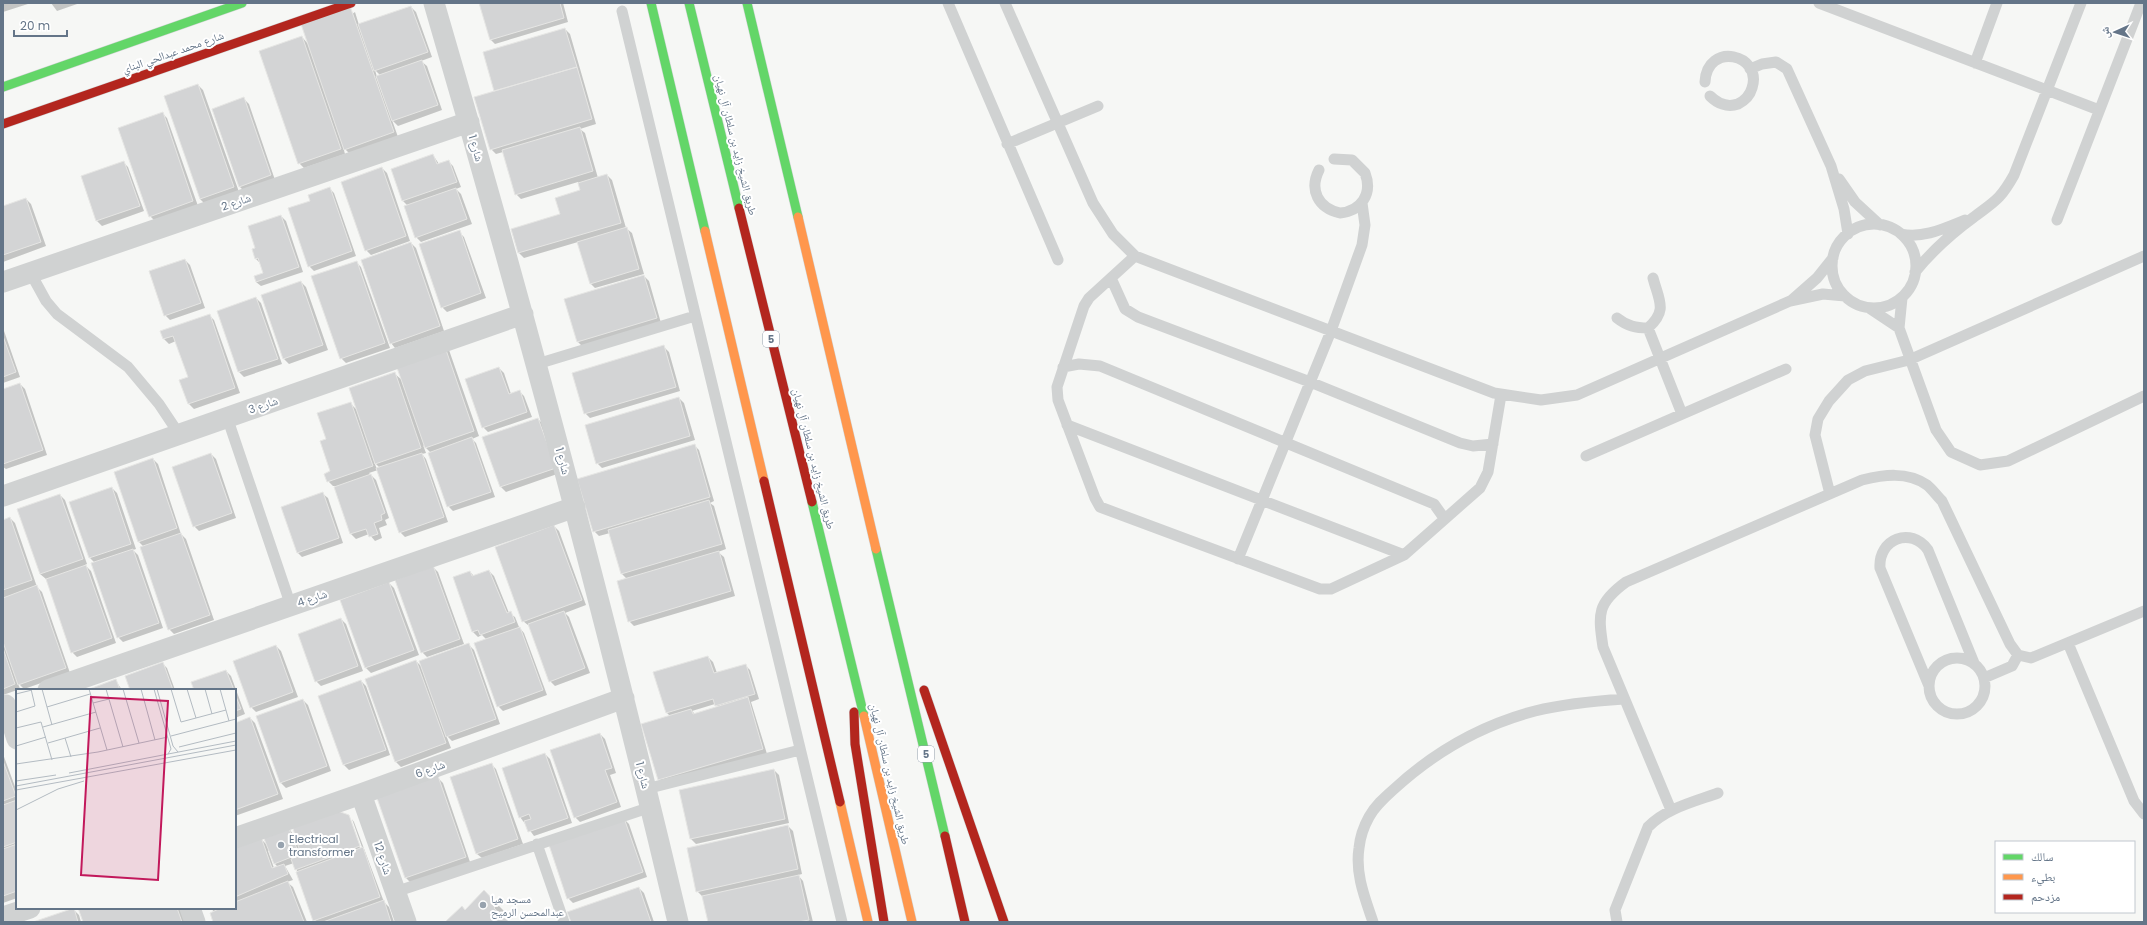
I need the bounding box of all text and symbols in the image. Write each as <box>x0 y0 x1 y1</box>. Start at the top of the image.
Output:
scale bar <box>14 12 67 38</box>
north arrow <box>2095 12 2135 52</box>
text: 20 m <box>20 17 50 34</box>
text: ش <box>2097 26 2113 39</box>
street label: شارع محمد عبدالحي البناي <box>120 27 226 78</box>
street label: طريق الشيخ زايد بن سلطان آل نهيان <box>711 73 761 217</box>
street label: شارع 1 <box>465 133 487 163</box>
street label: شارع 2 <box>219 190 253 214</box>
road number: 5 <box>763 331 779 347</box>
street label: طريق الشيخ زايد بن سلطان آل نهيان <box>789 387 839 531</box>
street label: شارع 3 <box>246 392 280 418</box>
street label: شارع 1 <box>552 446 574 476</box>
street label: شارع 4 <box>295 585 329 611</box>
inset map <box>16 689 236 909</box>
street label: طريق الشيخ زايد بن سلطان آل نهيان <box>866 702 914 846</box>
road number: 5 <box>918 746 934 762</box>
street label: شارع 6 <box>413 756 447 782</box>
street label: شارع 1 <box>632 760 654 790</box>
place label: Electrical transformer <box>289 831 354 860</box>
street label: شارع 12 <box>370 839 396 877</box>
marker: Electrical transformer <box>276 840 286 850</box>
legend <box>1995 841 2135 913</box>
text: سالك <box>2031 848 2053 865</box>
text: بطيء <box>2031 868 2055 887</box>
text: مزدحم <box>2031 888 2060 905</box>
place label: مسجد هيا عبدالمحسن الرميح <box>491 891 565 920</box>
marker: مسجد هيا عبدالمحسن الرميح <box>478 900 488 910</box>

